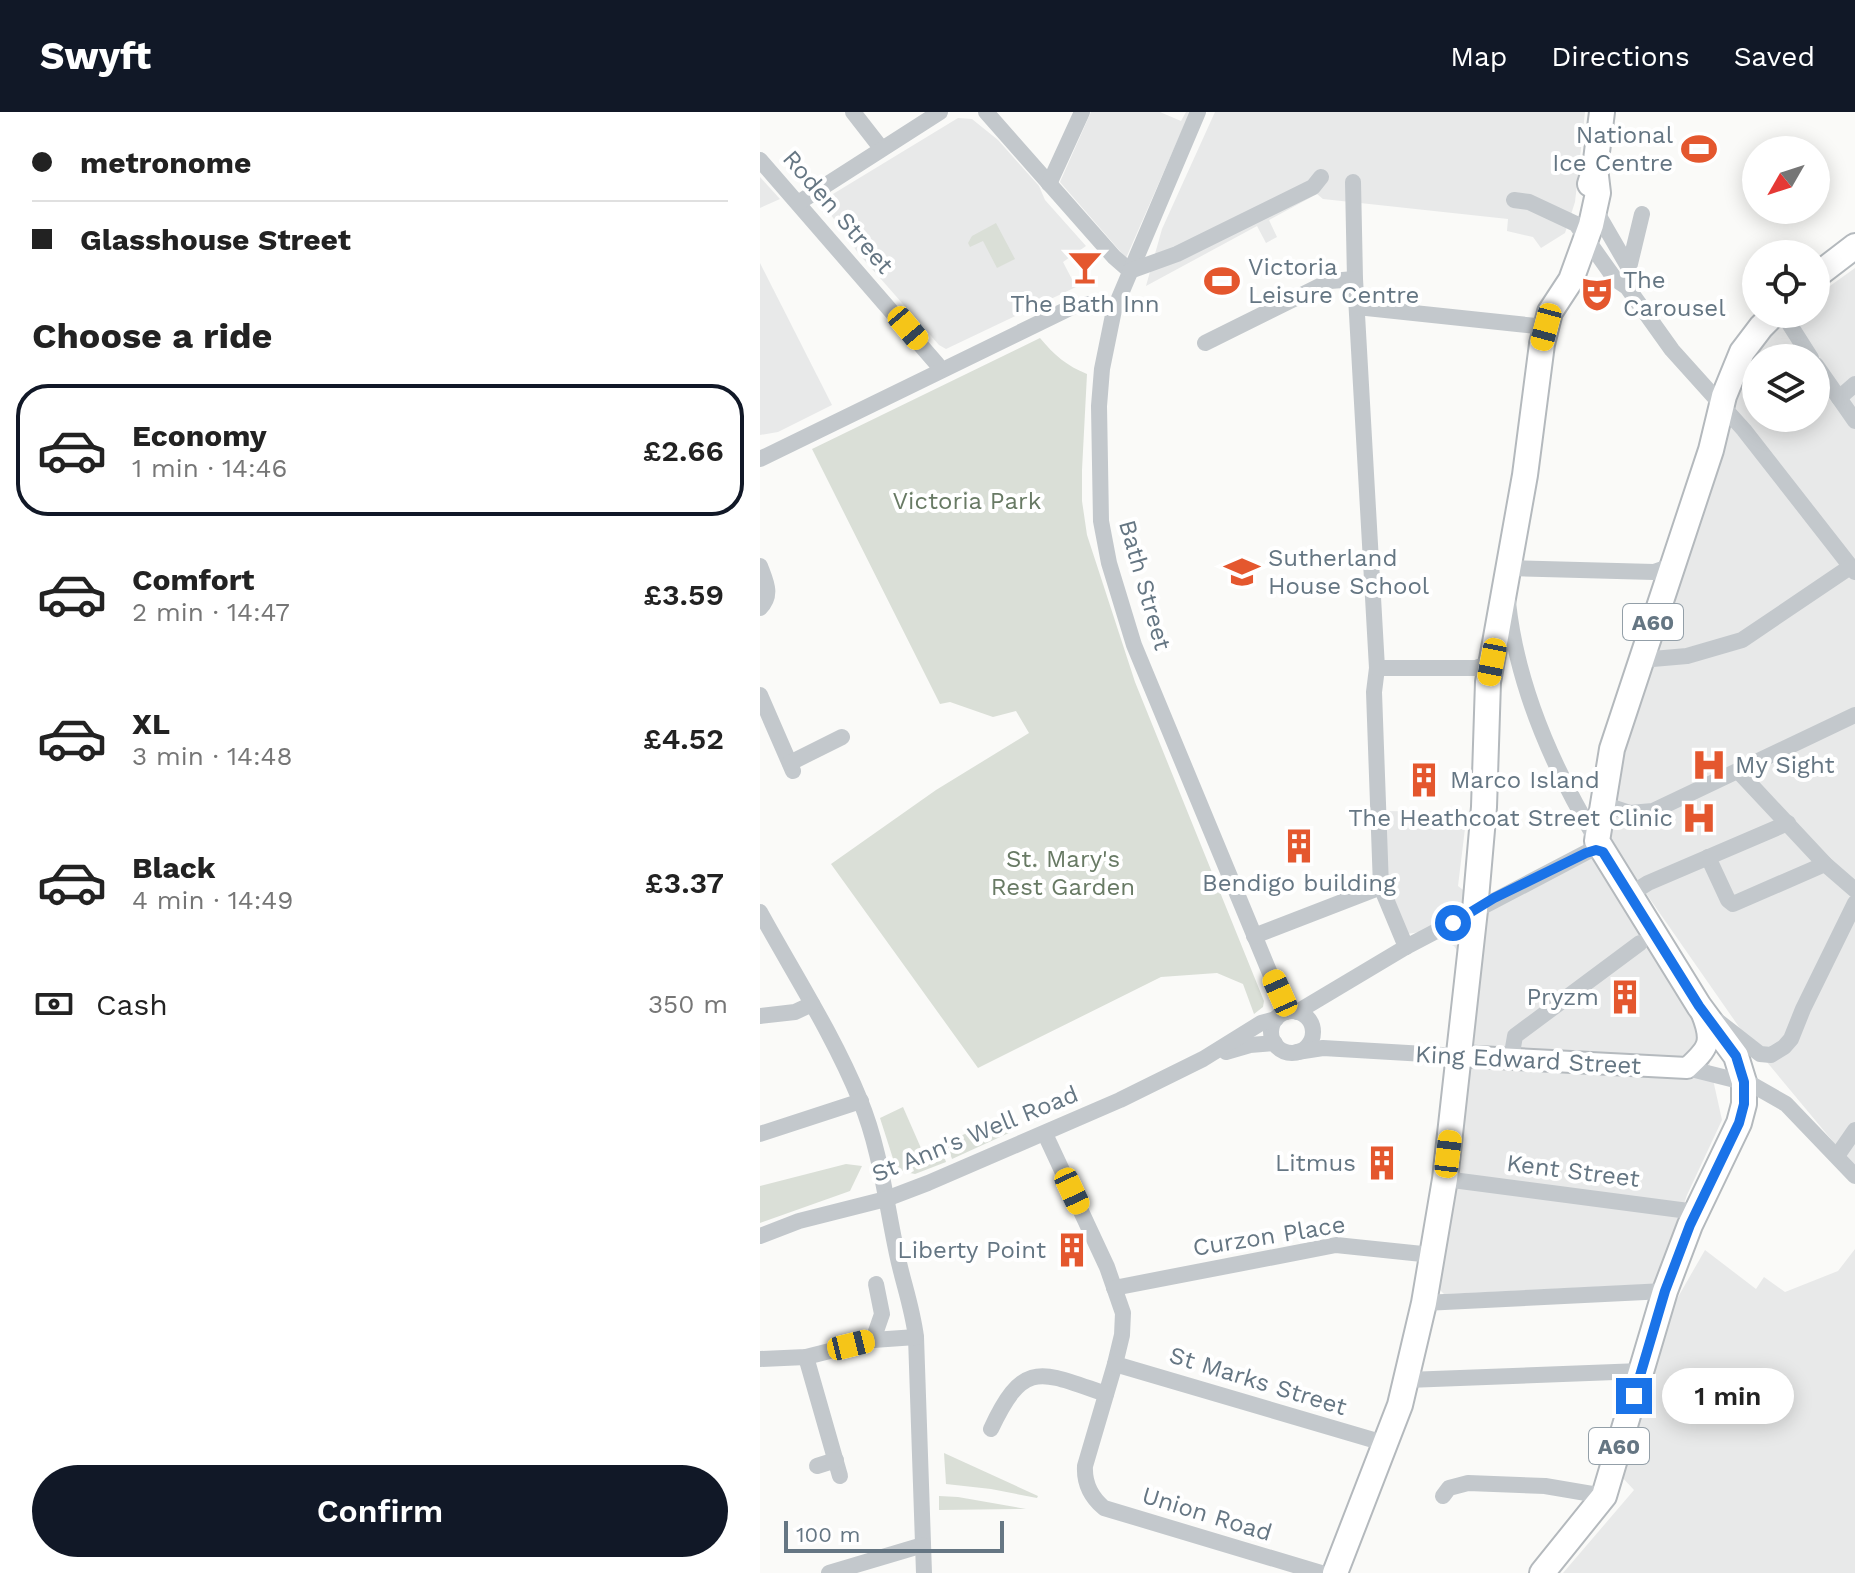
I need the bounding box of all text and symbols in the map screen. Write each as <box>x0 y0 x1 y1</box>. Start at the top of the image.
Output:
text: Swyft <box>40 34 151 78</box>
text: Map <box>1450 40 1507 73</box>
text: Directions <box>1551 40 1690 73</box>
text: Saved <box>1734 40 1815 73</box>
place label: National Ice Centre <box>1552 121 1674 177</box>
sports icon: National Ice Centre <box>1680 130 1718 168</box>
north arrow <box>1742 136 1830 224</box>
map controls <box>1742 136 1830 432</box>
text: metronome <box>80 145 251 180</box>
street label: Roden Street <box>777 145 899 279</box>
text: Glasshouse Street <box>80 222 351 257</box>
button: locate <box>1742 240 1830 328</box>
bar icon: The Bath Inn <box>1066 248 1104 286</box>
place label: Victoria Leisure Centre <box>1248 253 1419 309</box>
sports icon: Victoria Leisure Centre <box>1203 262 1241 300</box>
place label: The Carousel <box>1623 266 1726 322</box>
theatre icon: The Carousel <box>1578 275 1616 313</box>
place label: The Bath Inn <box>1010 290 1160 318</box>
car <box>1528 301 1564 353</box>
car <box>883 302 933 354</box>
text: Choose a ride <box>32 315 272 357</box>
button: layers <box>1742 344 1830 432</box>
icon: car <box>36 414 108 486</box>
text: Economy <box>132 418 267 453</box>
text: £2.66 <box>643 433 724 468</box>
text: 1 min · 14:46 <box>132 453 287 483</box>
park label: Victoria Park <box>893 487 1042 515</box>
street label: Bath Street <box>1113 517 1177 653</box>
place label: Sutherland House School <box>1268 544 1430 600</box>
school or university icon: Sutherland House School <box>1223 553 1261 591</box>
icon: car <box>36 558 108 630</box>
text: Comfort <box>132 562 254 597</box>
text: £3.59 <box>643 577 724 612</box>
text: 2 min · 14:47 <box>132 597 290 627</box>
road number: A60 <box>1623 604 1683 640</box>
car <box>1476 636 1508 688</box>
icon: car <box>36 702 108 774</box>
text: XL <box>132 706 170 741</box>
text: £4.52 <box>643 721 724 756</box>
text: 3 min · 14:48 <box>132 741 293 771</box>
hospital icon: My Sight <box>1690 746 1728 784</box>
place label: My Sight <box>1735 751 1835 779</box>
building icon: Marco Island <box>1405 761 1443 799</box>
place label: Marco Island <box>1450 766 1600 794</box>
hospital icon: The Heathcoat Street Clinic <box>1680 799 1718 837</box>
place label: The Heathcoat Street Clinic <box>1348 804 1673 832</box>
building icon: Bendigo building <box>1280 827 1318 865</box>
park label: St. Mary's Rest Garden <box>991 845 1135 901</box>
icon: car <box>36 846 108 918</box>
text: Black <box>132 850 216 885</box>
text: £3.37 <box>645 865 724 900</box>
place label: Bendigo building <box>1202 869 1396 897</box>
text: 4 min · 14:49 <box>132 885 293 915</box>
route start <box>1435 905 1471 941</box>
car <box>1259 966 1301 1020</box>
building icon: Pryzm <box>1606 978 1644 1016</box>
icon: cash <box>32 982 76 1026</box>
place label: Pryzm <box>1526 983 1599 1011</box>
text: Cash <box>96 987 168 1022</box>
text: 350 m <box>648 989 728 1019</box>
street label: King Edward Street <box>1414 1040 1642 1080</box>
street label: St Ann's Well Road <box>868 1080 1082 1188</box>
car <box>1433 1129 1463 1179</box>
building icon: Litmus <box>1363 1144 1401 1182</box>
place label: Litmus <box>1275 1149 1356 1177</box>
street label: Kent Street <box>1505 1149 1641 1193</box>
car <box>1051 1164 1093 1218</box>
street label: Curzon Place <box>1191 1210 1347 1262</box>
building icon: Liberty Point <box>1053 1231 1091 1269</box>
place label: Liberty Point <box>897 1236 1046 1264</box>
car <box>825 1328 877 1362</box>
street label: St Marks Street <box>1166 1341 1350 1421</box>
callout: 1 min <box>1662 1368 1794 1424</box>
route end <box>1616 1378 1652 1414</box>
text: 1 min <box>1695 1381 1761 1411</box>
road number: A60 <box>1589 1428 1649 1464</box>
button: Confirm <box>32 1465 728 1557</box>
street label: Union Road <box>1139 1481 1275 1547</box>
scale bar <box>784 1517 1004 1553</box>
text: 100 m <box>796 1522 860 1547</box>

